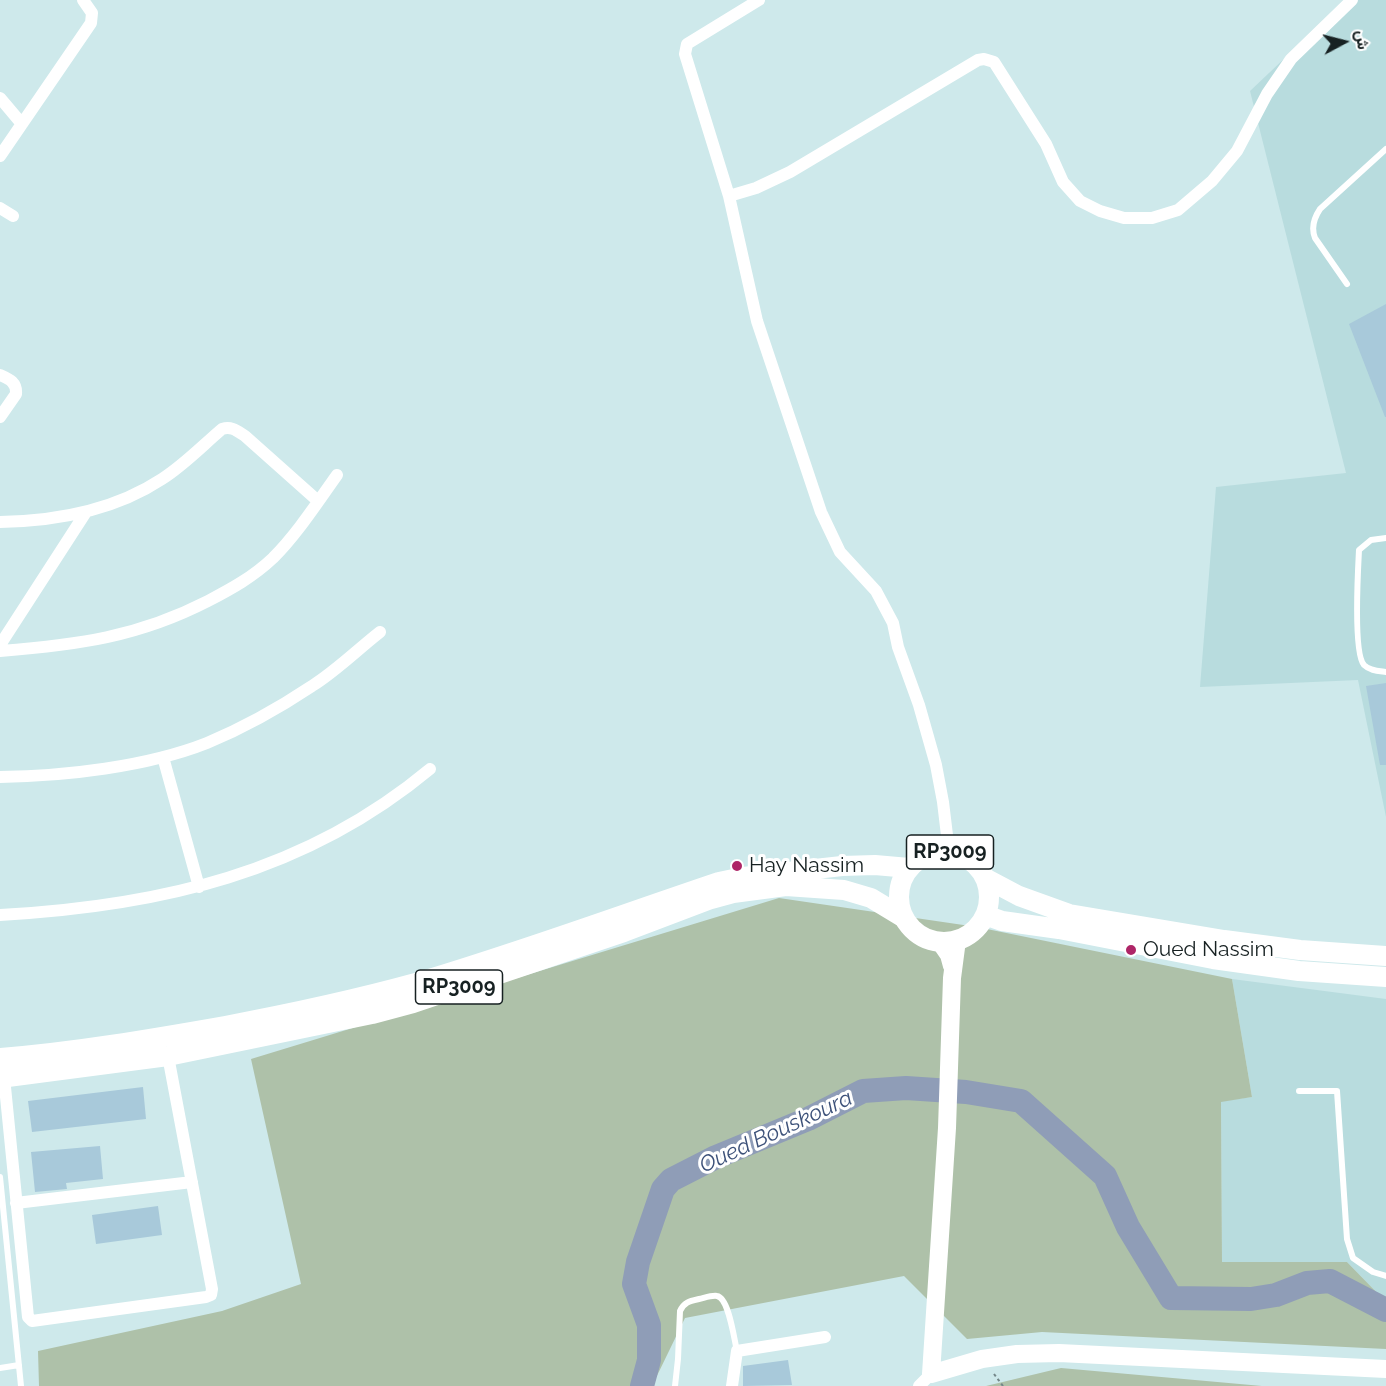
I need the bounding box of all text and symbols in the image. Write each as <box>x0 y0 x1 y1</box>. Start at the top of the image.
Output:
north arrow <box>1314 12 1374 72</box>
text: ش <box>1352 29 1373 50</box>
road number: RP3009 <box>906 835 994 869</box>
place label: Hay Nassim <box>749 853 864 879</box>
marker: Hay Nassim <box>730 859 744 873</box>
place label: Oued Nassim <box>1143 937 1274 963</box>
marker: Oued Nassim <box>1124 943 1138 957</box>
road number: RP3009 <box>416 970 502 1004</box>
water label: Oued Bouskoura <box>695 1085 857 1179</box>

